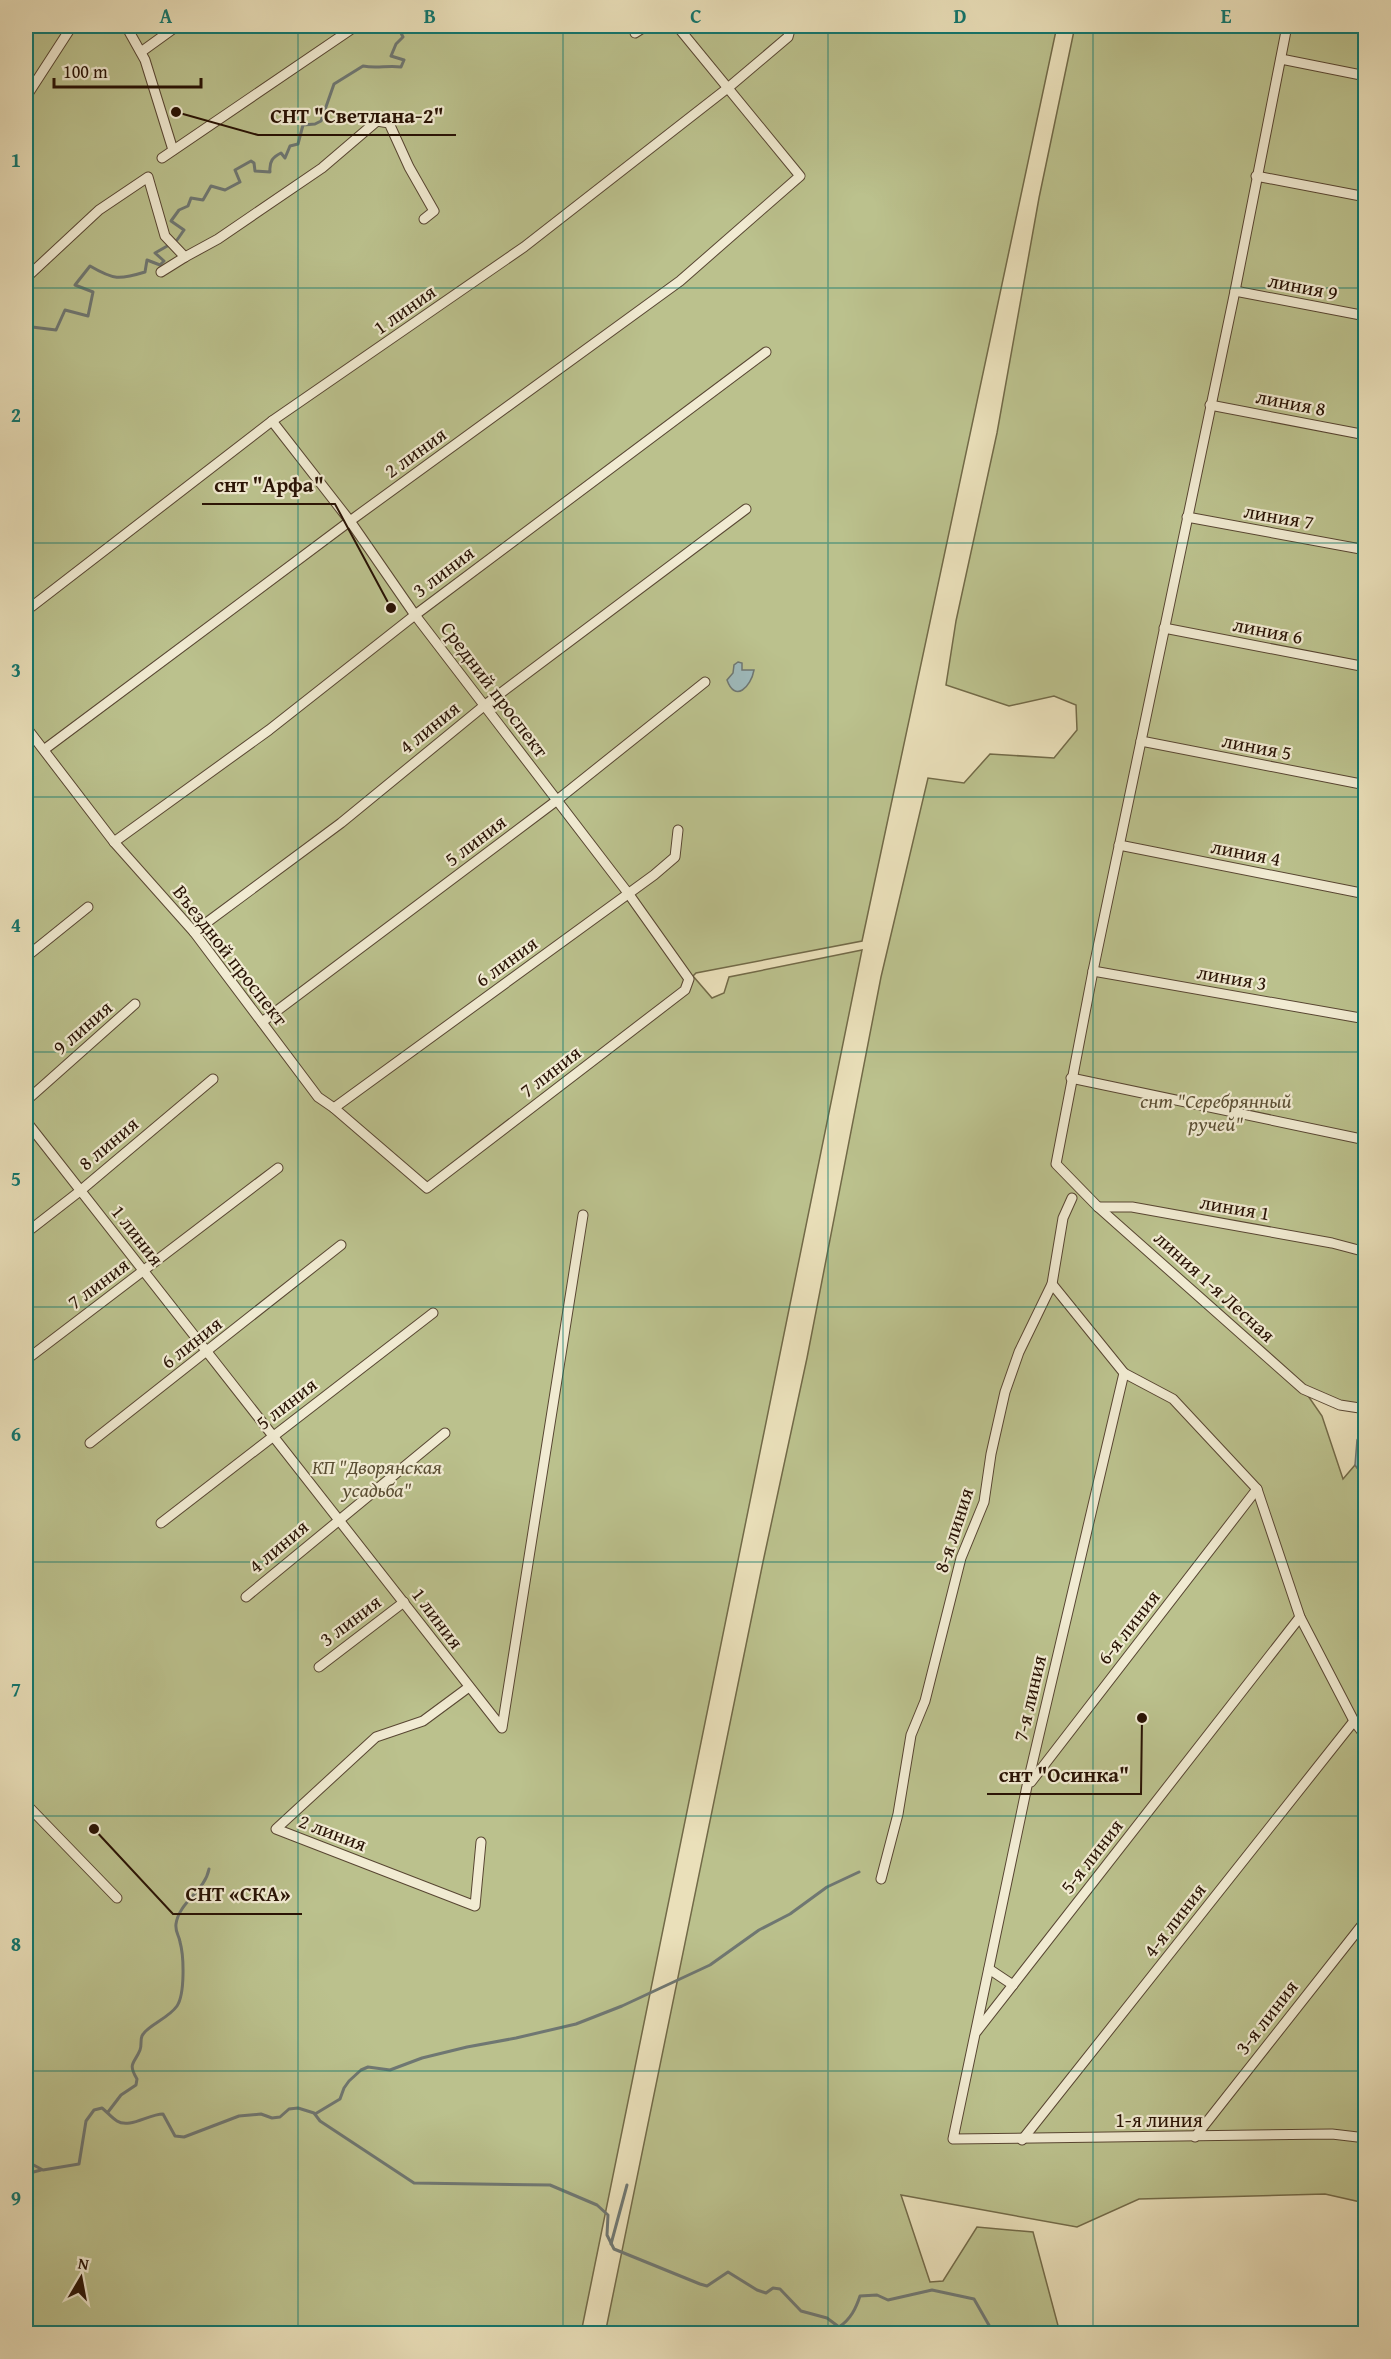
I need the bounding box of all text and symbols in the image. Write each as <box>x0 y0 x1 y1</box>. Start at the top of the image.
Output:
text: A <box>160 1 173 30</box>
text: B <box>424 1 436 30</box>
text: C <box>690 1 702 30</box>
text: D <box>953 1 967 30</box>
text: E <box>1221 1 1232 30</box>
scale bar <box>54 51 201 89</box>
text: 100 m <box>63 58 108 85</box>
callout: СНТ "Светлана-2" <box>258 96 456 135</box>
text: СНТ "Светлана-2" <box>270 100 444 131</box>
text: 1 <box>11 145 21 174</box>
street label: линия 9 <box>1266 265 1340 307</box>
street label: 1 линия <box>367 277 441 341</box>
street label: линия 8 <box>1254 381 1328 423</box>
text: 2 <box>11 400 21 429</box>
street label: 2 линия <box>378 420 452 484</box>
callout: снт "Арфа" <box>202 465 335 504</box>
text: снт "Арфа" <box>214 469 324 500</box>
street label: линия 7 <box>1242 496 1316 536</box>
street label: 3 линия <box>406 538 480 604</box>
street label: линия 6 <box>1231 609 1305 651</box>
street label: Средний проспект <box>434 615 556 763</box>
text: 3 <box>11 655 21 684</box>
street label: 4 линия <box>392 694 466 760</box>
street label: линия 5 <box>1220 725 1294 767</box>
street label: 5 линия <box>438 807 512 873</box>
street label: линия 4 <box>1209 831 1283 873</box>
street label: Въездной проспект <box>167 878 296 1032</box>
text: 4 <box>11 910 21 939</box>
street label: 6 линия <box>469 929 543 993</box>
street label: линия 3 <box>1195 957 1269 997</box>
street label: 9 линия <box>46 993 118 1061</box>
street label: 7 линия <box>513 1038 587 1104</box>
park label: снт "Серебрянный ручей" <box>1140 1086 1292 1138</box>
street label: 8 линия <box>72 1109 144 1177</box>
text: 5 <box>11 1164 21 1193</box>
street label: линия 1 <box>1198 1187 1272 1227</box>
street label: 1 линия <box>105 1198 171 1272</box>
street label: линия 1-я Лесная <box>1148 1224 1282 1348</box>
street label: 7 линия <box>61 1250 135 1316</box>
street label: 6 линия <box>154 1309 228 1375</box>
street label: 5 линия <box>249 1370 323 1436</box>
text: 6 <box>11 1419 21 1448</box>
park label: КП "Дворянская усадьба" <box>312 1452 442 1504</box>
street label: 8-я линия <box>926 1484 980 1576</box>
street label: 4 линия <box>242 1512 314 1580</box>
street label: 1 линия <box>405 1581 471 1655</box>
street label: 6-я линия <box>1090 1584 1166 1670</box>
street label: 3 линия <box>313 1587 387 1653</box>
street label: 7-я линия <box>1005 1652 1053 1744</box>
text: 7 <box>11 1674 21 1703</box>
callout: снт "Осинка" <box>987 1755 1141 1794</box>
text: снт "Осинка" <box>999 1759 1129 1790</box>
street label: 2 линия <box>295 1806 371 1858</box>
street label: 5-я линия <box>1053 1813 1129 1899</box>
callout: СНТ «СКА» <box>173 1875 302 1914</box>
street label: 4-я линия <box>1136 1877 1212 1963</box>
text: СНТ «СКА» <box>186 1878 290 1909</box>
text: 8 <box>11 1929 21 1958</box>
street label: 3-я линия <box>1228 1974 1304 2060</box>
street label: 1-я линия <box>1115 2105 1203 2134</box>
text: 9 <box>11 2183 21 2212</box>
north arrow <box>51 2248 111 2308</box>
text: N <box>76 2250 91 2276</box>

